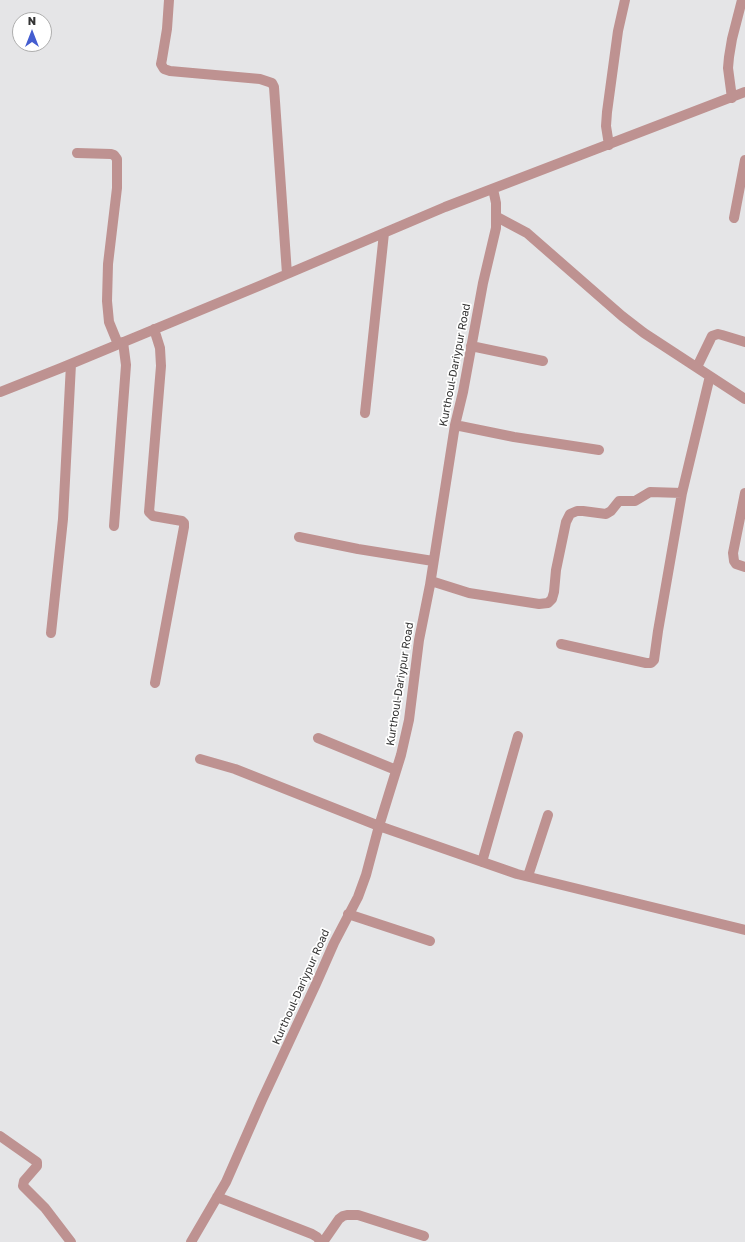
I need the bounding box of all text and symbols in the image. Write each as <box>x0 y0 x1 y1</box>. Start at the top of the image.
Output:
north arrow <box>12 12 52 52</box>
text: N <box>28 14 36 27</box>
street label: Kurthoul-Dariypur Road <box>437 302 473 428</box>
street label: Kurthoul-Dariypur Road <box>384 621 416 747</box>
street label: Kurthoul-Dariypur Road <box>270 927 332 1047</box>

